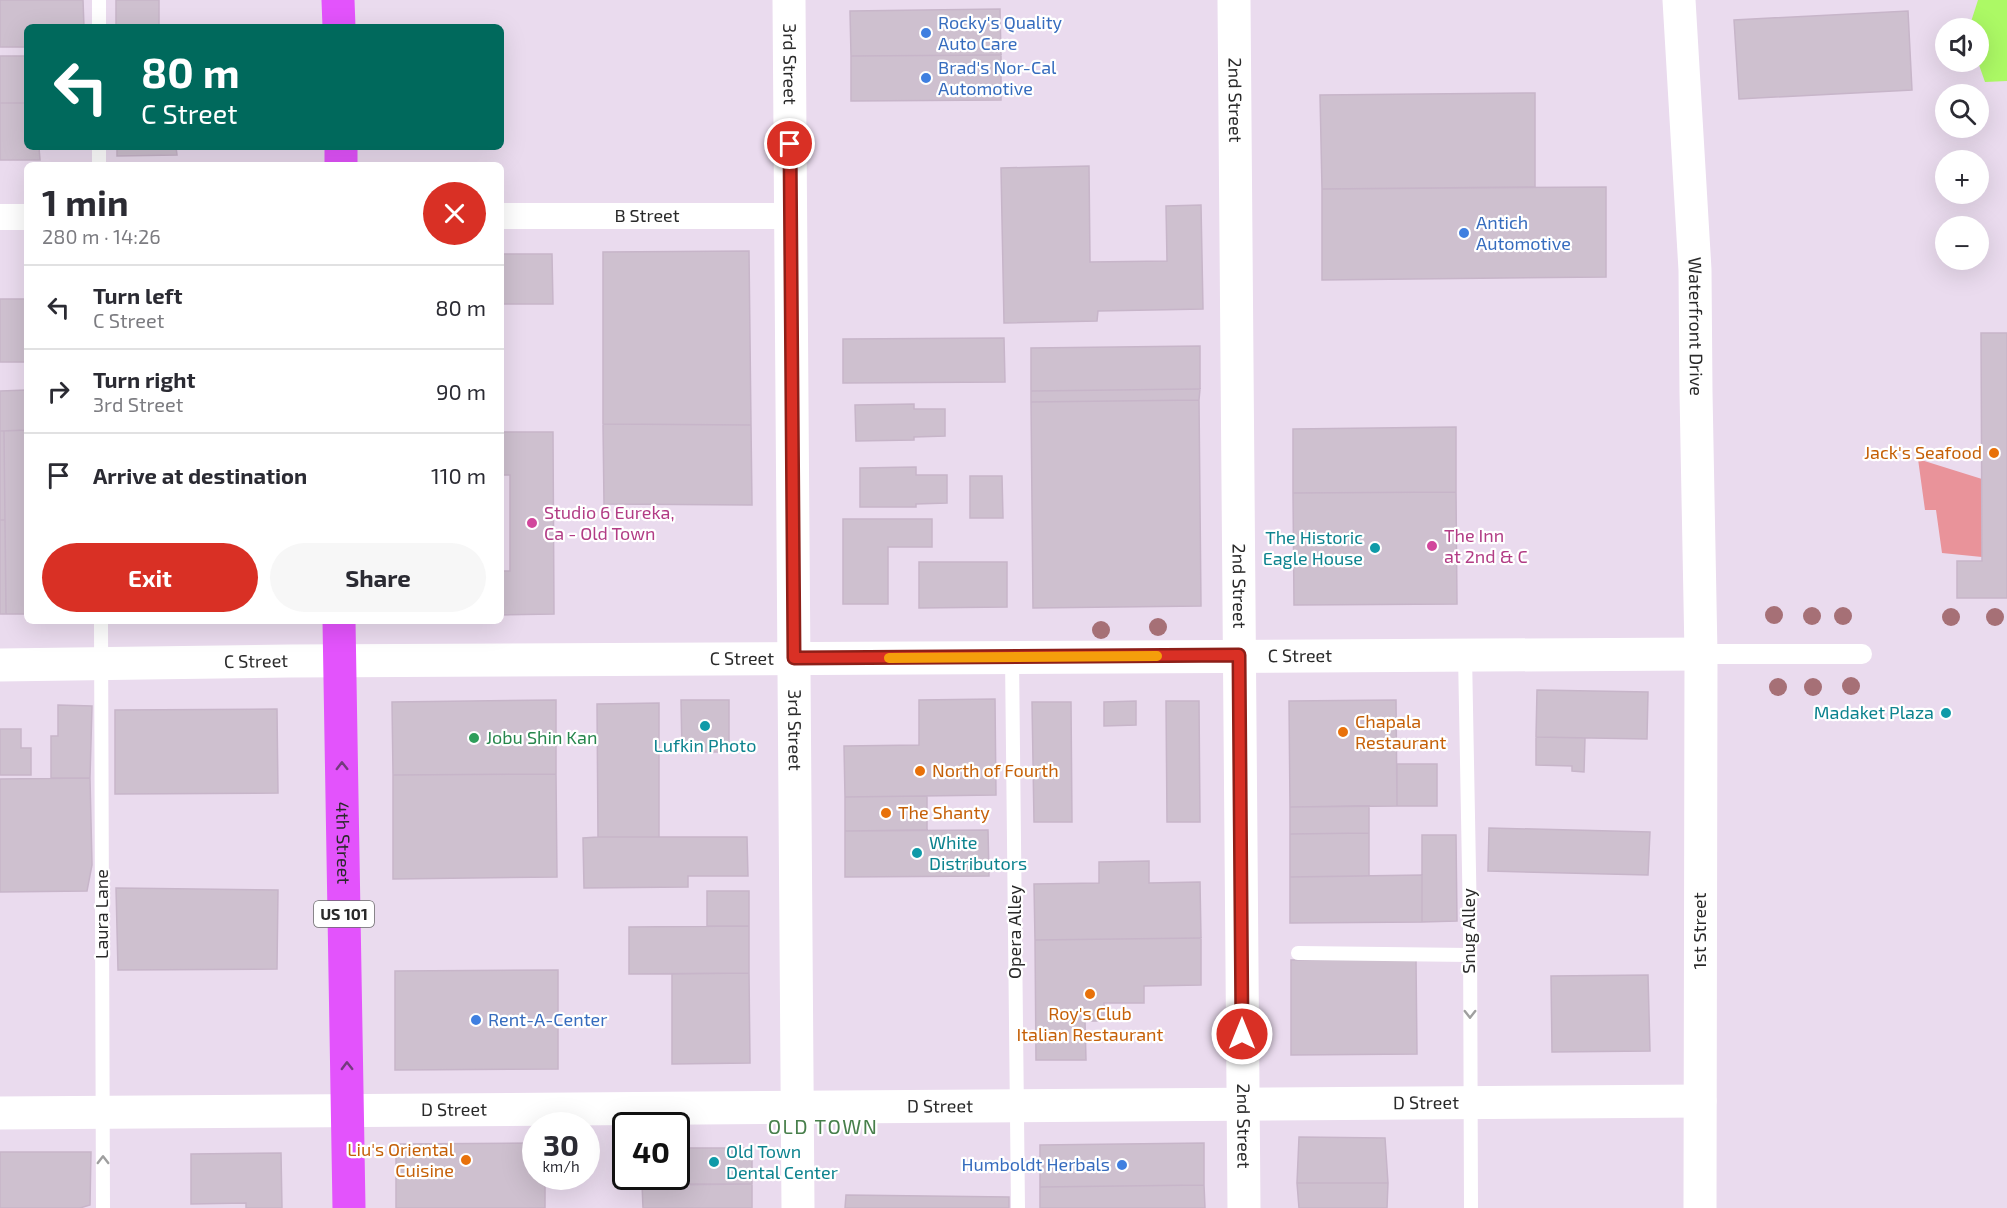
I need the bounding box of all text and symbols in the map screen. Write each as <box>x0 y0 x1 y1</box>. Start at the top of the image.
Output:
place label: Rocky's Quality Auto Care <box>938 11 1063 54</box>
map controls <box>1935 18 1989 270</box>
button: sound <box>1935 18 1989 72</box>
street label: 3rd Street <box>779 23 802 105</box>
marker: Rocky's Quality Auto Care <box>919 26 933 40</box>
text: 80 m <box>141 46 240 96</box>
icon: left <box>42 48 120 126</box>
place label: Brad's Nor-Cal Automotive <box>938 56 1057 99</box>
street label: 2nd Street <box>1224 57 1247 143</box>
marker: Brad's Nor-Cal Automotive <box>919 71 933 85</box>
button: search <box>1935 84 1989 138</box>
text: C Street <box>141 97 237 129</box>
pin <box>764 118 815 169</box>
icon: arrive <box>773 127 806 160</box>
button: + <box>1935 150 1989 204</box>
text: 1 min <box>42 180 129 223</box>
button: close <box>423 182 486 245</box>
street label: B Street <box>614 204 680 226</box>
place label: Antich Automotive <box>1476 211 1571 254</box>
button: − <box>1935 216 1989 270</box>
text: 280 m · 14:26 <box>42 224 161 248</box>
marker: Antich Automotive <box>1457 226 1471 240</box>
street label: Waterfront Drive <box>1684 257 1708 396</box>
text: Turn left <box>93 282 182 308</box>
icon: left <box>42 291 75 324</box>
text: 80 m <box>435 294 486 320</box>
text: C Street <box>93 308 164 332</box>
text: Turn right <box>93 366 195 392</box>
icon: right <box>42 375 75 408</box>
text: 90 m <box>436 378 486 404</box>
text: 3rd Street <box>93 392 183 416</box>
place label: Jack's Seafood <box>1864 441 1982 463</box>
marker: Jack's Seafood <box>1987 446 2001 460</box>
icon: arrive <box>42 459 75 492</box>
text: Arrive at destination <box>93 462 307 488</box>
text: 110 m <box>431 462 486 488</box>
place label: Studio 6 Eureka, Ca - Old Town <box>544 501 675 544</box>
marker: Studio 6 Eureka, Ca - Old Town <box>525 516 539 530</box>
place label: The Inn at 2nd & C <box>1444 524 1528 567</box>
place label: The Historic Eagle House <box>1263 526 1363 569</box>
marker: The Inn at 2nd & C <box>1425 539 1439 553</box>
marker: The Historic Eagle House <box>1368 541 1382 555</box>
button: Exit <box>42 543 258 612</box>
button: Share <box>270 543 486 612</box>
street label: 2nd Street <box>1228 543 1251 629</box>
street label: C Street <box>1268 644 1332 666</box>
street label: C Street <box>710 647 774 669</box>
street label: C Street <box>224 649 288 672</box>
street label: 3rd Street <box>784 689 807 771</box>
place label: Madaket Plaza <box>1814 701 1934 723</box>
marker: Madaket Plaza <box>1939 706 1953 720</box>
place label: Chapala Restaurant <box>1355 710 1446 753</box>
marker: Lufkin Photo <box>698 719 712 733</box>
marker: Chapala Restaurant <box>1336 725 1350 739</box>
place label: Jobu Shin Kan <box>486 726 597 748</box>
marker: Jobu Shin Kan <box>467 731 481 745</box>
place label: Lufkin Photo <box>654 734 756 756</box>
place label: North of Fourth <box>932 759 1059 781</box>
one-way arrow <box>335 761 348 770</box>
marker: North of Fourth <box>913 764 927 778</box>
place label: The Shanty <box>898 801 990 823</box>
street label: 4th Street <box>332 802 355 885</box>
marker: The Shanty <box>879 806 893 820</box>
place label: White Distributors <box>929 831 1027 874</box>
marker: White Distributors <box>910 846 924 860</box>
street label: Laura Lane <box>90 869 112 959</box>
street label: Opera Alley <box>1003 885 1025 979</box>
street label: Snug Alley <box>1457 888 1479 974</box>
street label: 1st Street <box>1688 892 1710 970</box>
road number: US 101 <box>314 901 374 927</box>
marker: Roy's Club Italian Restaurant <box>1083 987 1097 1001</box>
place label: Roy's Club Italian Restaurant <box>1017 1002 1164 1045</box>
position arrow <box>1210 1002 1274 1066</box>
place label: Rent-A-Center <box>488 1008 607 1030</box>
one-way arrow <box>1464 1009 1476 1018</box>
marker: Rent-A-Center <box>469 1013 483 1027</box>
one-way arrow <box>341 1061 354 1070</box>
street label: 2nd Street <box>1233 1083 1256 1169</box>
street label: D Street <box>1393 1091 1459 1113</box>
street label: D Street <box>907 1094 973 1117</box>
street label: D Street <box>421 1098 487 1120</box>
speed limit sign: 40 <box>612 1112 690 1190</box>
district label: OLD TOWN <box>768 1114 878 1138</box>
text: 30 <box>543 1126 579 1162</box>
place label: Liu's Oriental Cuisine <box>347 1138 455 1181</box>
place label: Old Town Dental Center <box>726 1140 838 1183</box>
marker: Liu's Oriental Cuisine <box>459 1153 473 1167</box>
place label: Humboldt Herbals <box>961 1153 1110 1175</box>
marker: Old Town Dental Center <box>707 1155 721 1169</box>
one-way arrow <box>97 1156 109 1165</box>
text: km/h <box>542 1157 580 1175</box>
marker: Humboldt Herbals <box>1115 1158 1129 1172</box>

